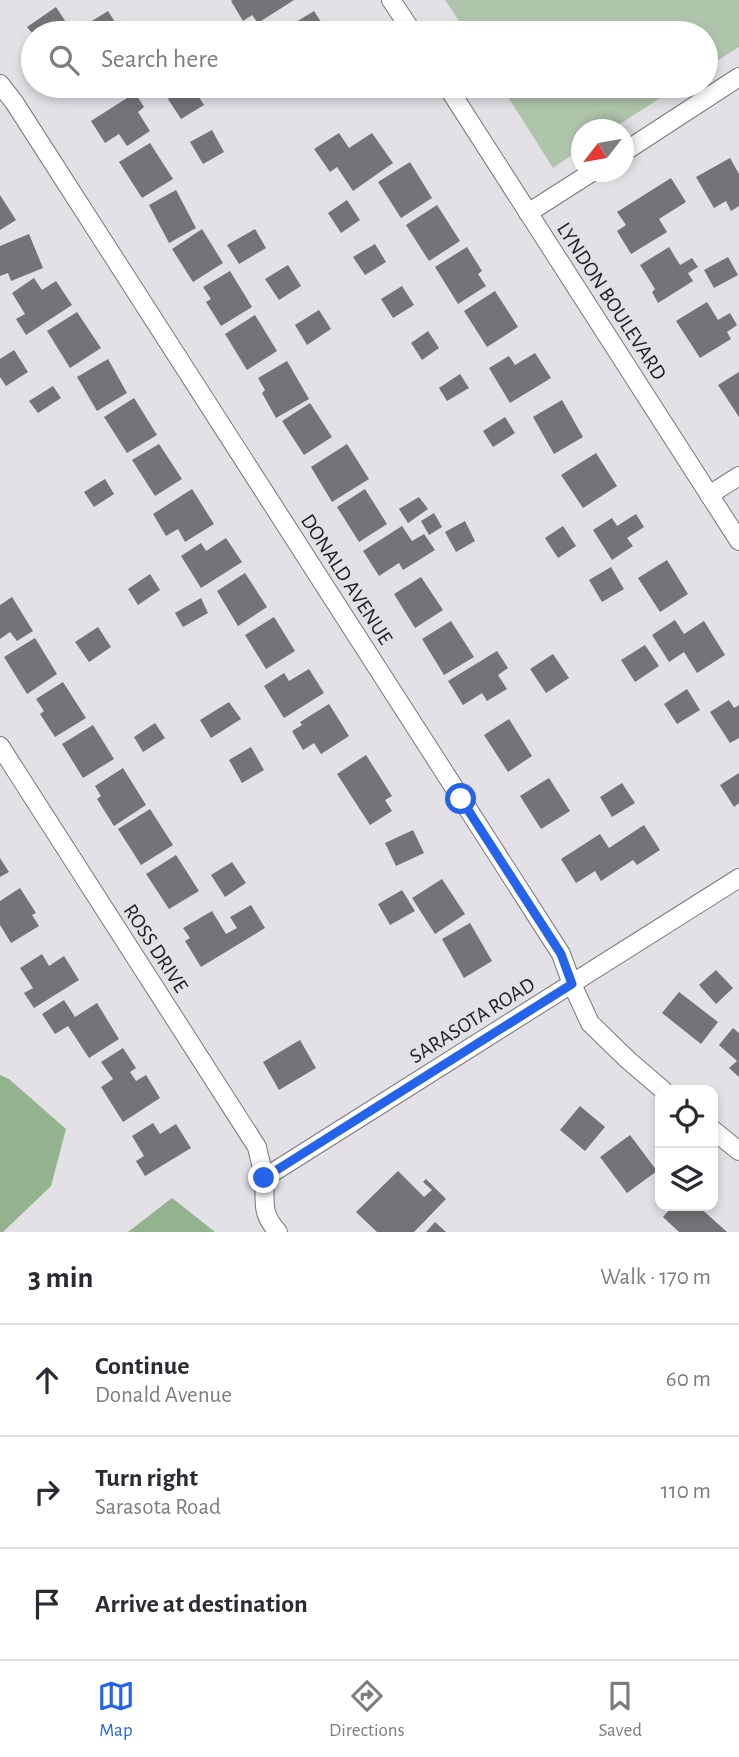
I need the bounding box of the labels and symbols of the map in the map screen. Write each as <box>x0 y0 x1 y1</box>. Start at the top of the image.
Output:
north arrow <box>571 119 634 182</box>
street label: LYNDON BOULEVARD <box>553 219 670 384</box>
street label: DONALD AVENUE <box>297 510 396 648</box>
route start <box>445 783 476 814</box>
street label: ROSS DRIVE <box>119 900 192 996</box>
street label: SARASOTA ROAD <box>406 974 539 1067</box>
route end <box>248 1162 279 1193</box>

